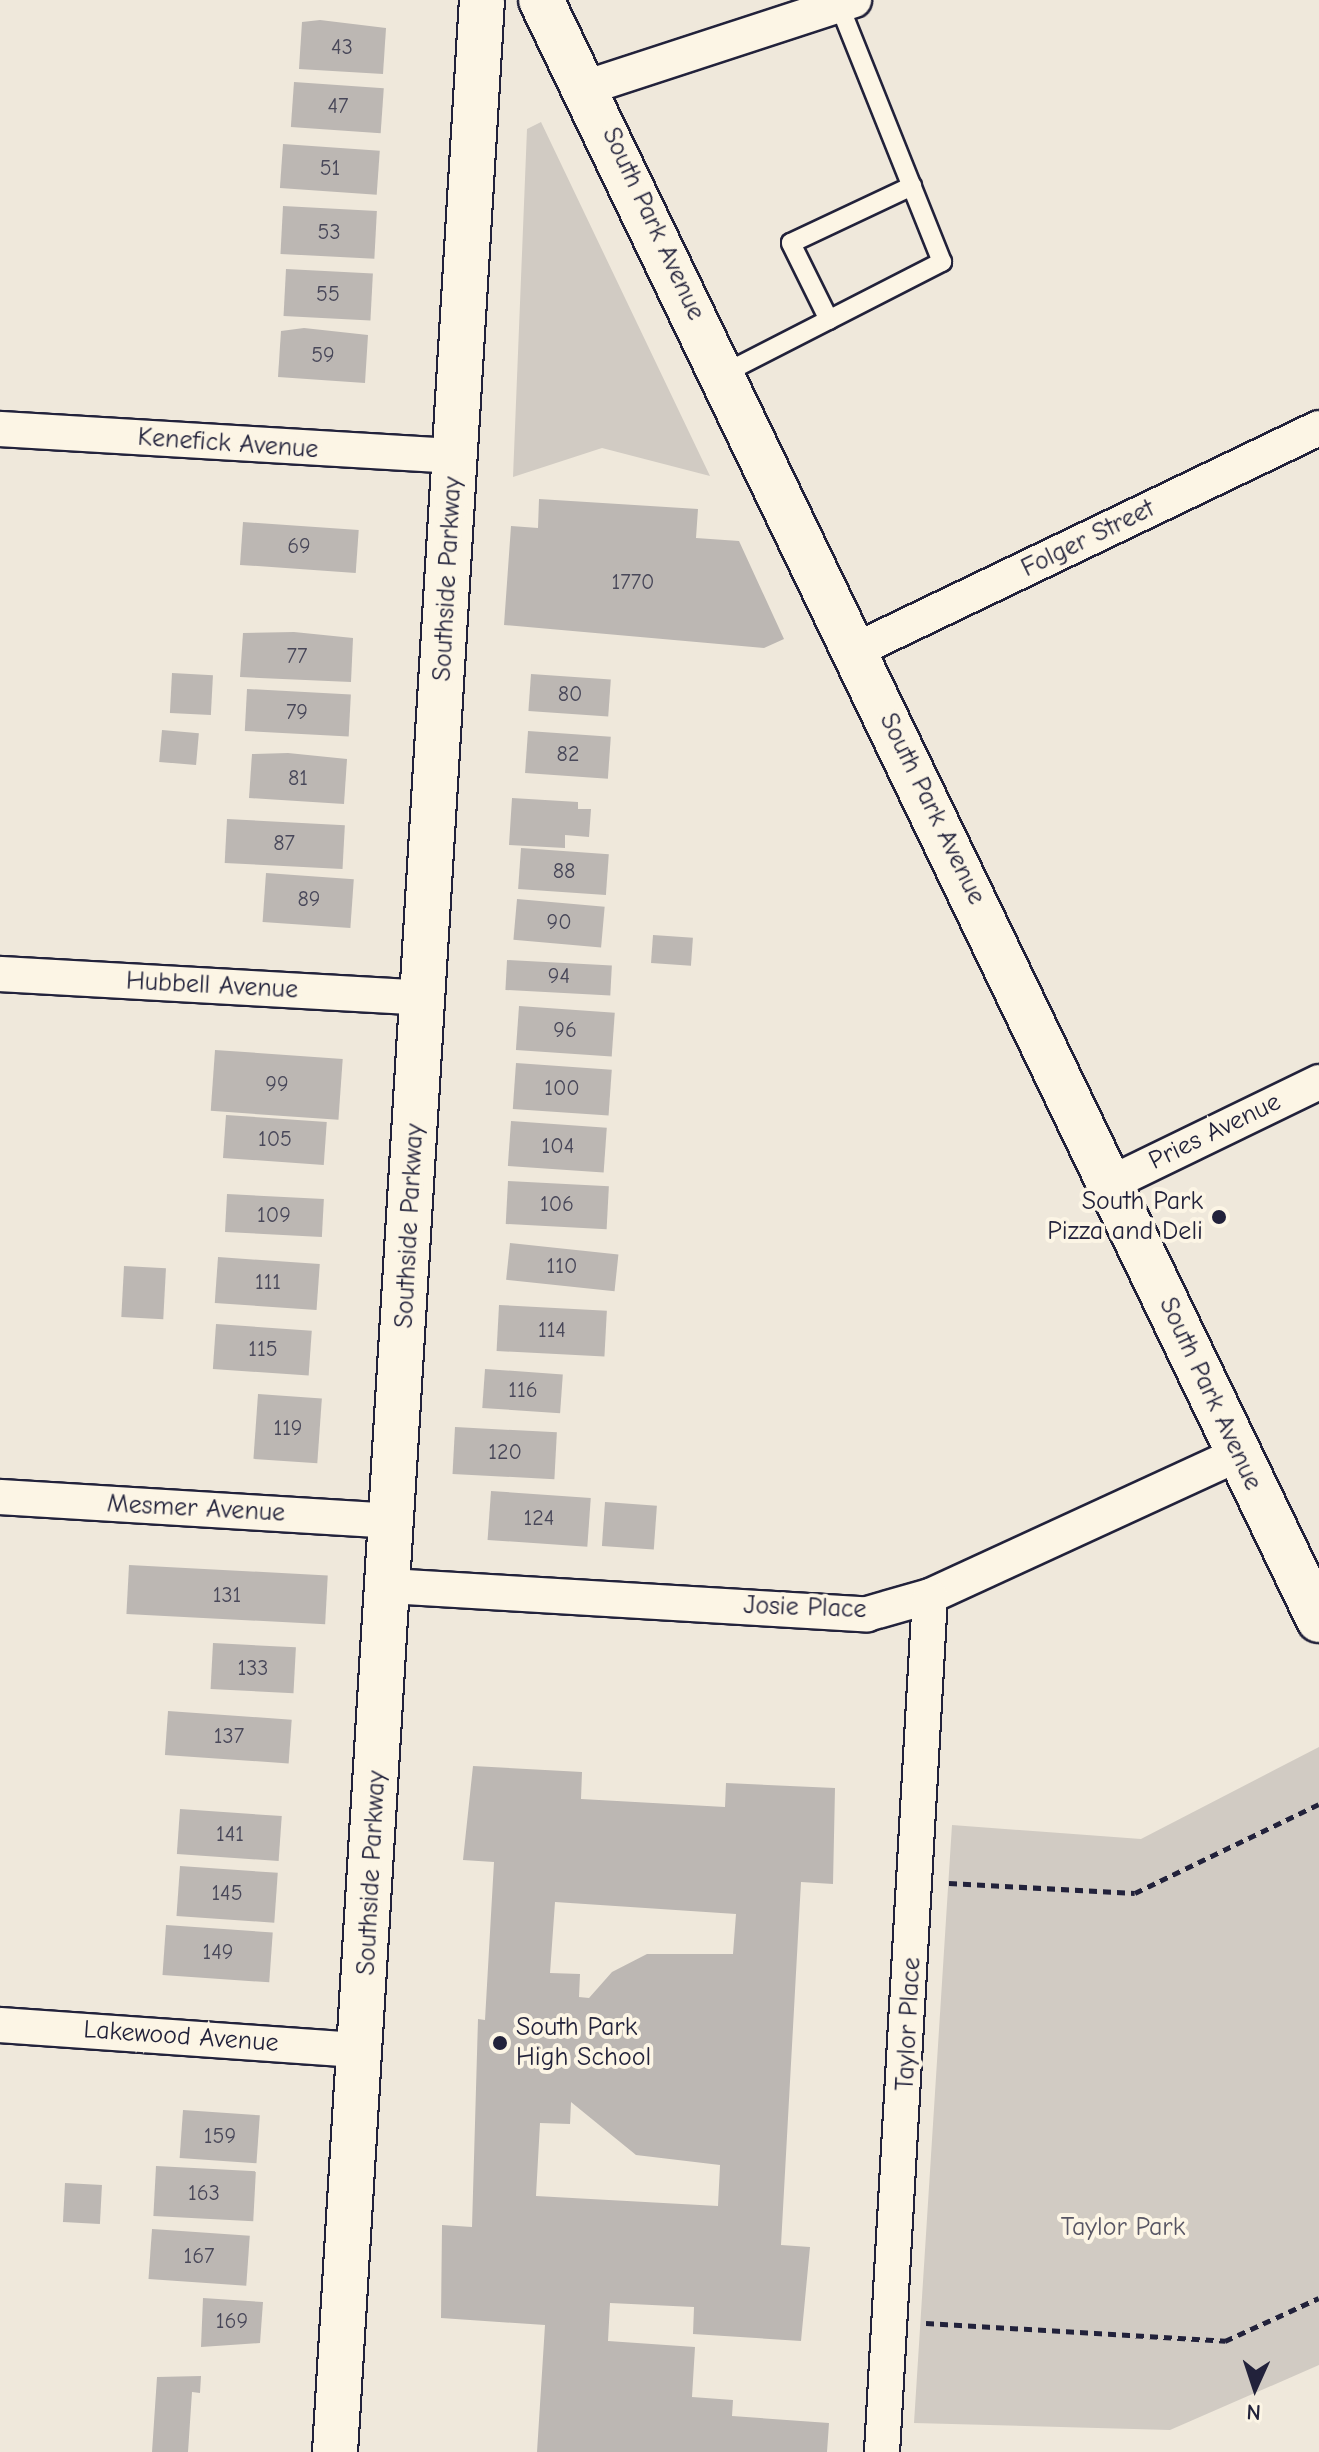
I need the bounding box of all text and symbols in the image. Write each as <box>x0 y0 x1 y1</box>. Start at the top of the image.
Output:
house number: 43 <box>331 35 353 61</box>
house number: 47 <box>327 94 349 120</box>
street label: South Park Avenue <box>595 123 711 325</box>
house number: 51 <box>320 156 340 182</box>
house number: 53 <box>317 220 341 246</box>
house number: 55 <box>316 282 340 308</box>
house number: 59 <box>311 343 335 369</box>
street label: Kenefick Avenue <box>137 422 319 466</box>
street label: Southside Parkway <box>427 476 469 682</box>
street label: Folger Street <box>1017 493 1159 585</box>
house number: 69 <box>287 534 311 560</box>
house number: 1770 <box>612 570 654 596</box>
house number: 77 <box>287 644 307 670</box>
house number: 80 <box>558 682 582 708</box>
house number: 79 <box>286 700 308 726</box>
street label: South Park Avenue <box>872 708 992 910</box>
house number: 82 <box>557 742 579 768</box>
house number: 81 <box>288 766 308 792</box>
house number: 87 <box>273 831 295 857</box>
house number: 88 <box>553 859 575 885</box>
house number: 89 <box>297 887 321 913</box>
house number: 90 <box>546 910 572 936</box>
house number: 94 <box>548 964 570 990</box>
street label: Hubbell Avenue <box>125 966 299 1006</box>
house number: 96 <box>553 1018 577 1044</box>
house number: 99 <box>265 1072 289 1098</box>
house number: 100 <box>544 1076 580 1102</box>
street label: Pries Avenue <box>1144 1087 1286 1177</box>
street label: Southside Parkway <box>389 1123 431 1329</box>
house number: 105 <box>258 1127 292 1153</box>
house number: 104 <box>542 1134 574 1160</box>
place label: South Park Pizza and Deli <box>1047 1186 1203 1248</box>
house number: 106 <box>540 1192 574 1218</box>
house number: 109 <box>257 1203 291 1229</box>
marker: South Park Pizza and Deli <box>1210 1208 1228 1226</box>
house number: 110 <box>547 1254 577 1280</box>
house number: 111 <box>255 1270 281 1296</box>
street label: South Park Avenue <box>1152 1293 1268 1495</box>
house number: 114 <box>538 1318 566 1344</box>
house number: 115 <box>248 1337 278 1363</box>
house number: 116 <box>508 1378 538 1404</box>
house number: 119 <box>273 1416 303 1442</box>
house number: 120 <box>488 1440 522 1466</box>
street label: Mesmer Avenue <box>106 1489 286 1529</box>
house number: 124 <box>524 1506 554 1532</box>
house number: 131 <box>213 1583 241 1609</box>
street label: Josie Place <box>743 1590 867 1626</box>
house number: 133 <box>238 1656 268 1682</box>
house number: 137 <box>214 1724 244 1750</box>
street label: Southside Parkway <box>351 1770 393 1976</box>
house number: 141 <box>216 1822 244 1848</box>
house number: 145 <box>211 1881 243 1907</box>
house number: 149 <box>203 1940 233 1966</box>
street label: Taylor Place <box>890 1956 928 2092</box>
place label: South Park High School <box>516 2012 651 2074</box>
street label: Lakewood Avenue <box>83 2015 279 2059</box>
marker: South Park High School <box>491 2034 509 2052</box>
house number: 159 <box>204 2124 236 2150</box>
house number: 163 <box>188 2181 220 2207</box>
park label: Taylor Park <box>1061 2212 1185 2244</box>
house number: 167 <box>183 2244 215 2270</box>
house number: 169 <box>216 2309 248 2335</box>
north arrow <box>1215 2348 1295 2428</box>
text: N <box>1246 2399 1262 2425</box>

